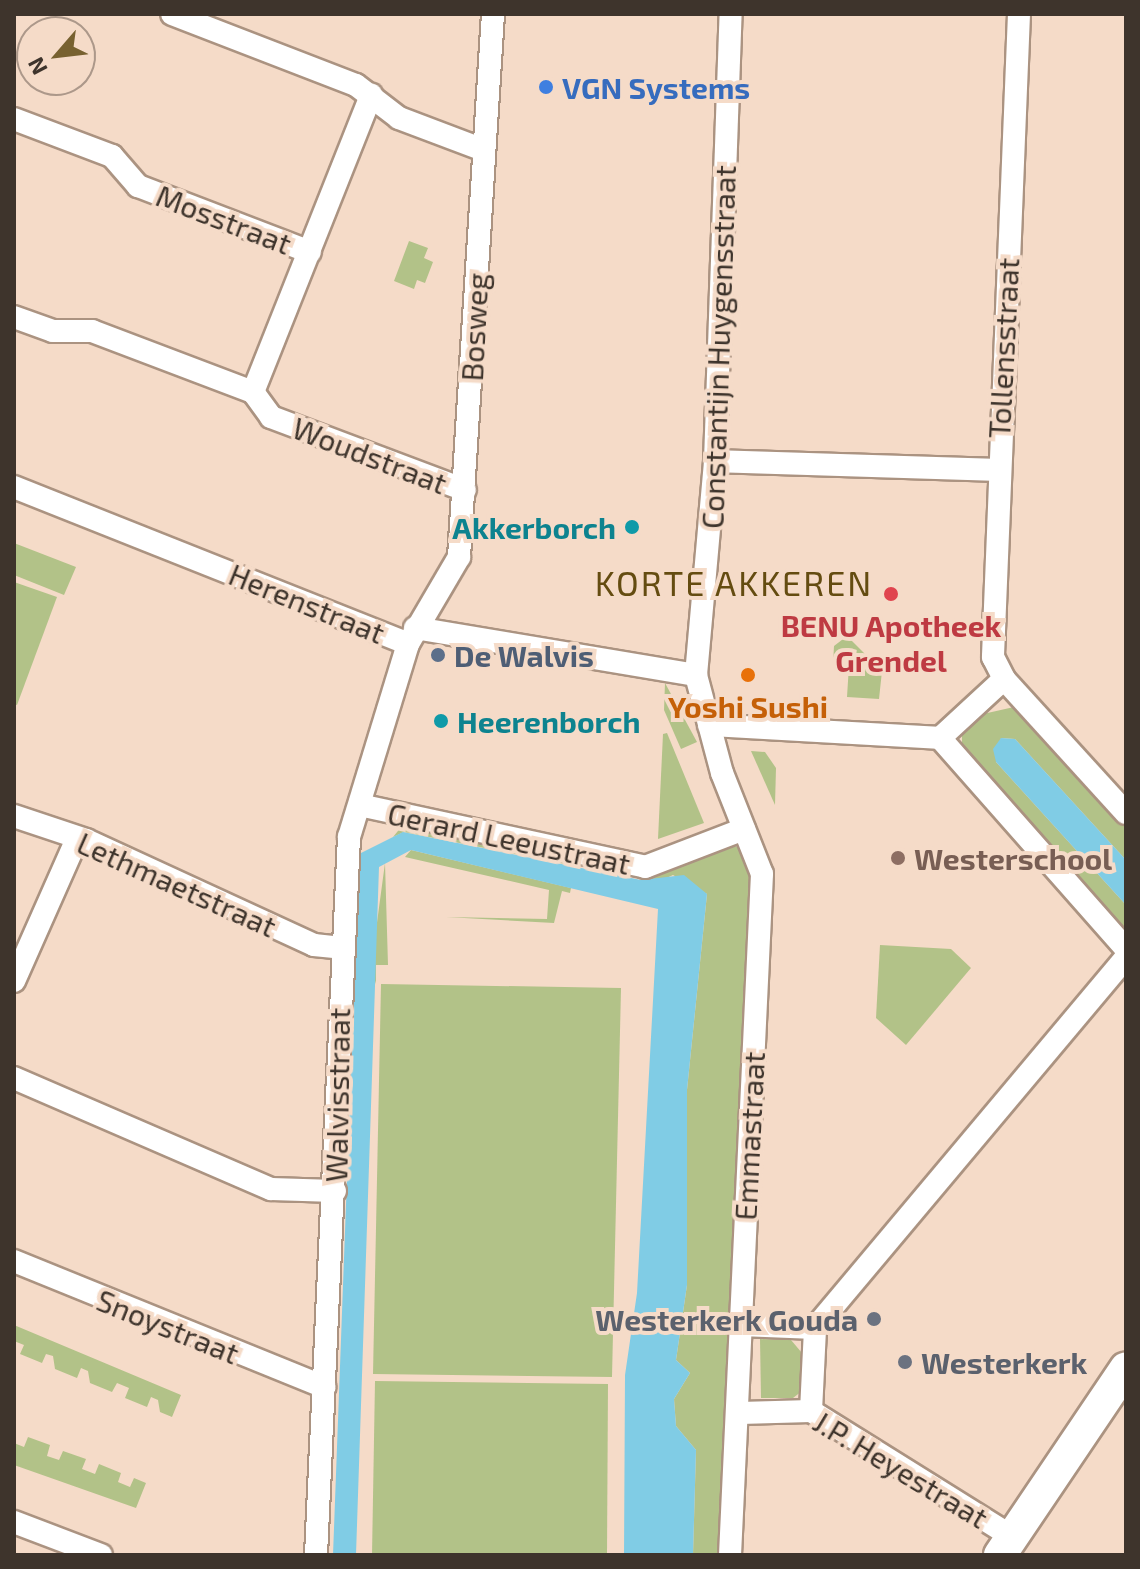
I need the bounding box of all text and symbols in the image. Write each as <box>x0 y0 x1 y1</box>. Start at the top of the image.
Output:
north arrow <box>16 16 96 96</box>
text: N <box>21 53 52 79</box>
place label: VGN Systems <box>562 69 750 105</box>
marker: VGN Systems <box>537 78 555 96</box>
street label: Constantijn Huygensstraat <box>694 165 742 529</box>
street label: Mosstraat <box>151 177 297 261</box>
street label: Tollensstraat <box>980 257 1026 439</box>
street label: Bosweg <box>453 272 495 382</box>
street label: Woudstraat <box>288 409 452 501</box>
place label: Akkerborch <box>452 509 616 545</box>
marker: Akkerborch <box>623 518 641 536</box>
street label: Herenstraat <box>224 556 390 650</box>
district label: KORTE AKKEREN <box>594 563 874 603</box>
marker: BENU Apotheek Grendel <box>882 585 900 603</box>
place label: BENU Apotheek Grendel <box>780 607 1002 678</box>
place label: De Walvis <box>454 637 594 673</box>
marker: De Walvis <box>429 646 447 664</box>
marker: Yoshi Sushi <box>739 666 757 684</box>
place label: Yoshi Sushi <box>668 688 828 724</box>
place label: Heerenborch <box>457 703 640 739</box>
marker: Heerenborch <box>432 712 450 730</box>
street label: Gerard Leeustraat <box>385 795 633 881</box>
street label: Lethmaetstraat <box>72 824 282 944</box>
place label: Westerschool <box>914 840 1112 876</box>
marker: Westerschool <box>889 849 907 867</box>
street label: Walvisstraat <box>317 1007 357 1183</box>
street label: Emmastraat <box>727 1051 771 1221</box>
street label: Snoystraat <box>92 1281 244 1371</box>
place label: Westerkerk Gouda <box>595 1301 858 1337</box>
marker: Westerkerk Gouda <box>865 1310 883 1328</box>
place label: Westerkerk <box>921 1344 1087 1380</box>
marker: Westerkerk <box>896 1353 914 1371</box>
street label: J.P. Heyestraat <box>807 1403 995 1535</box>

